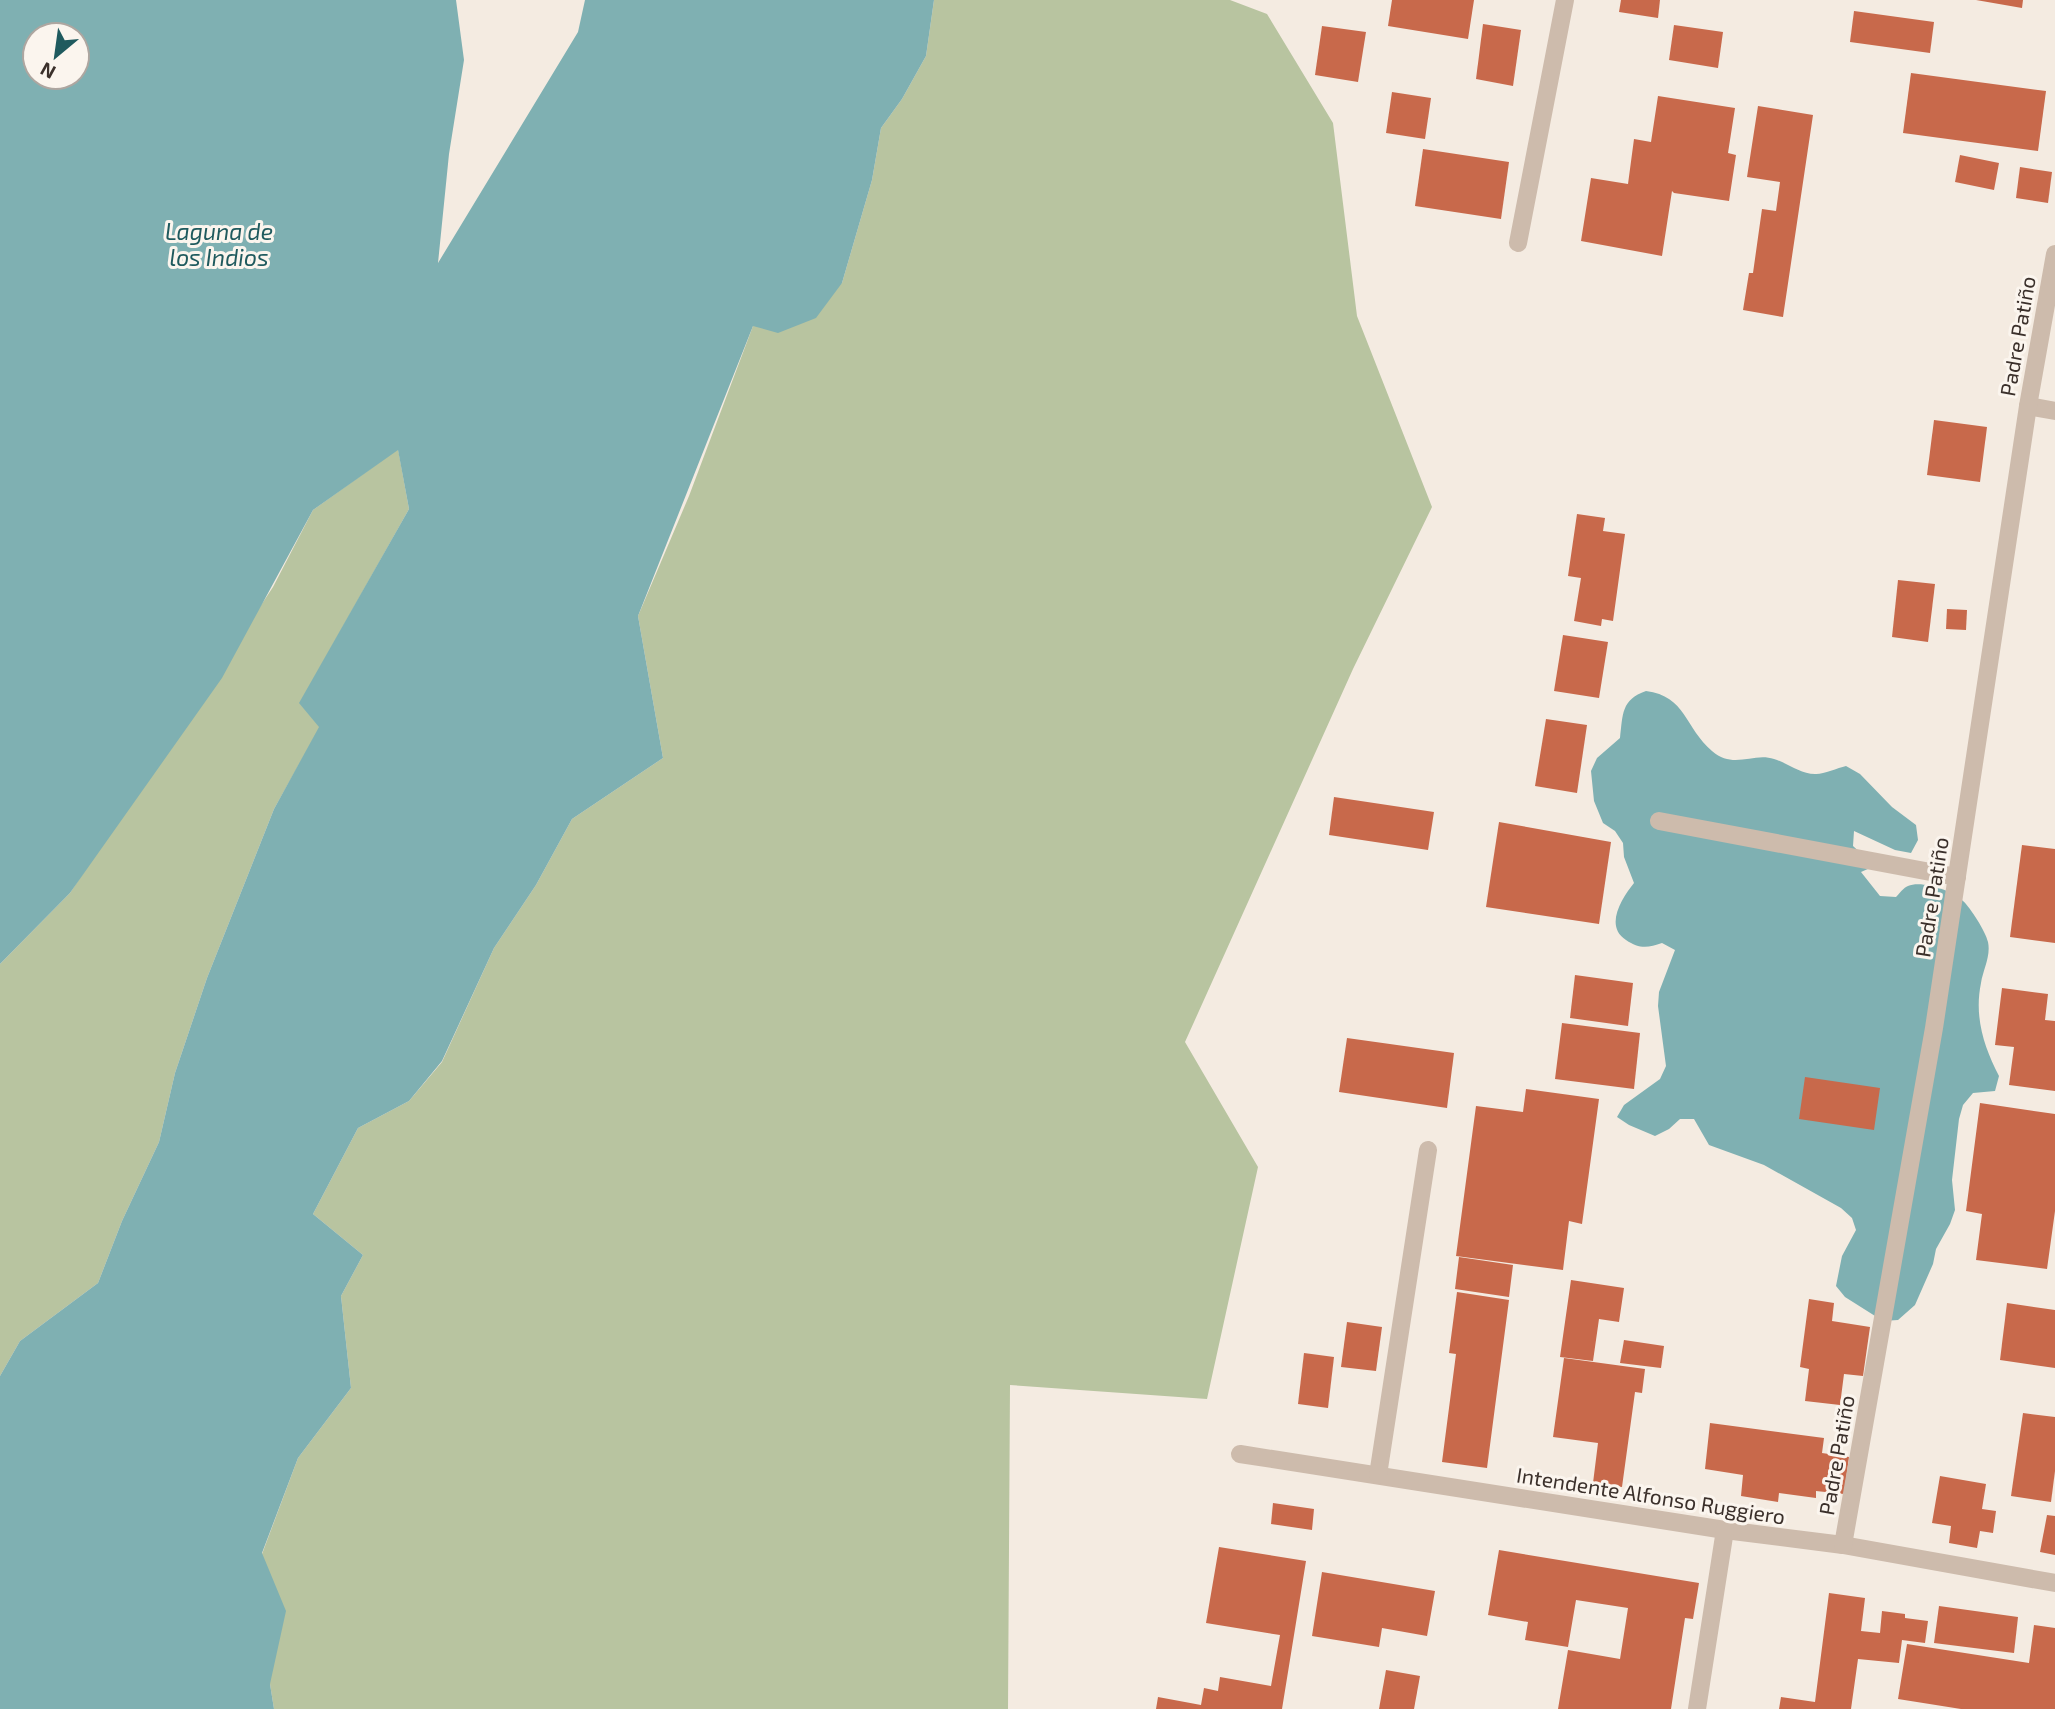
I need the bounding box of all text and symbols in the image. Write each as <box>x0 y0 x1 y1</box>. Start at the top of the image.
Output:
north arrow <box>21 21 91 91</box>
text: N <box>36 58 59 85</box>
water label: Laguna de los Indios <box>165 217 273 271</box>
street label: Padre Patiño <box>1994 274 2040 398</box>
street label: Padre Patiño <box>1909 835 1953 959</box>
street label: Padre Patiño <box>1813 1393 1859 1517</box>
street label: Intendente Alfonso Ruggiero <box>1515 1461 1787 1529</box>

